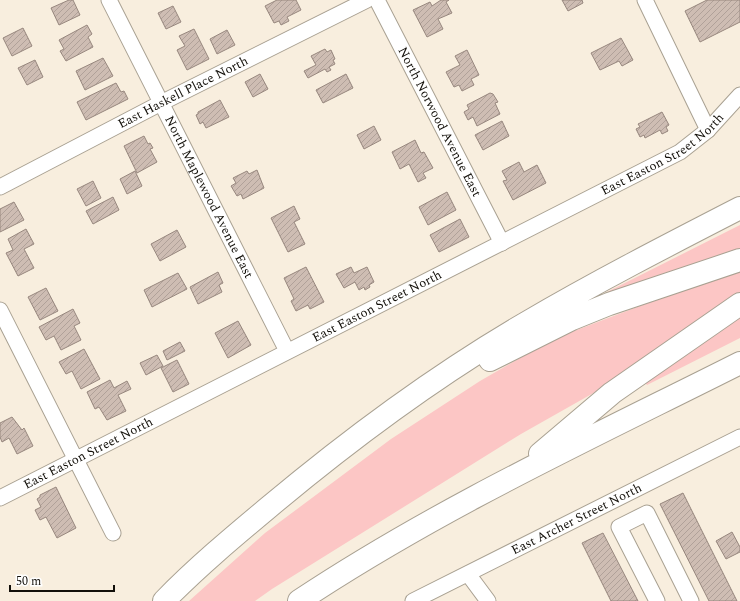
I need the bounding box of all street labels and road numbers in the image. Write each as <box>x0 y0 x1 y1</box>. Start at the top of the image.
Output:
street label: North Norwood Avenue East <box>393 43 487 201</box>
street label: East Haskell Place North <box>114 51 252 134</box>
street label: East Easton Street North <box>597 108 729 201</box>
street label: North Maplewood Avenue East <box>159 112 259 282</box>
street label: East Easton Street North <box>309 265 446 348</box>
street label: East Easton Street North <box>20 412 157 494</box>
street label: East Archer Street North <box>508 478 646 560</box>

